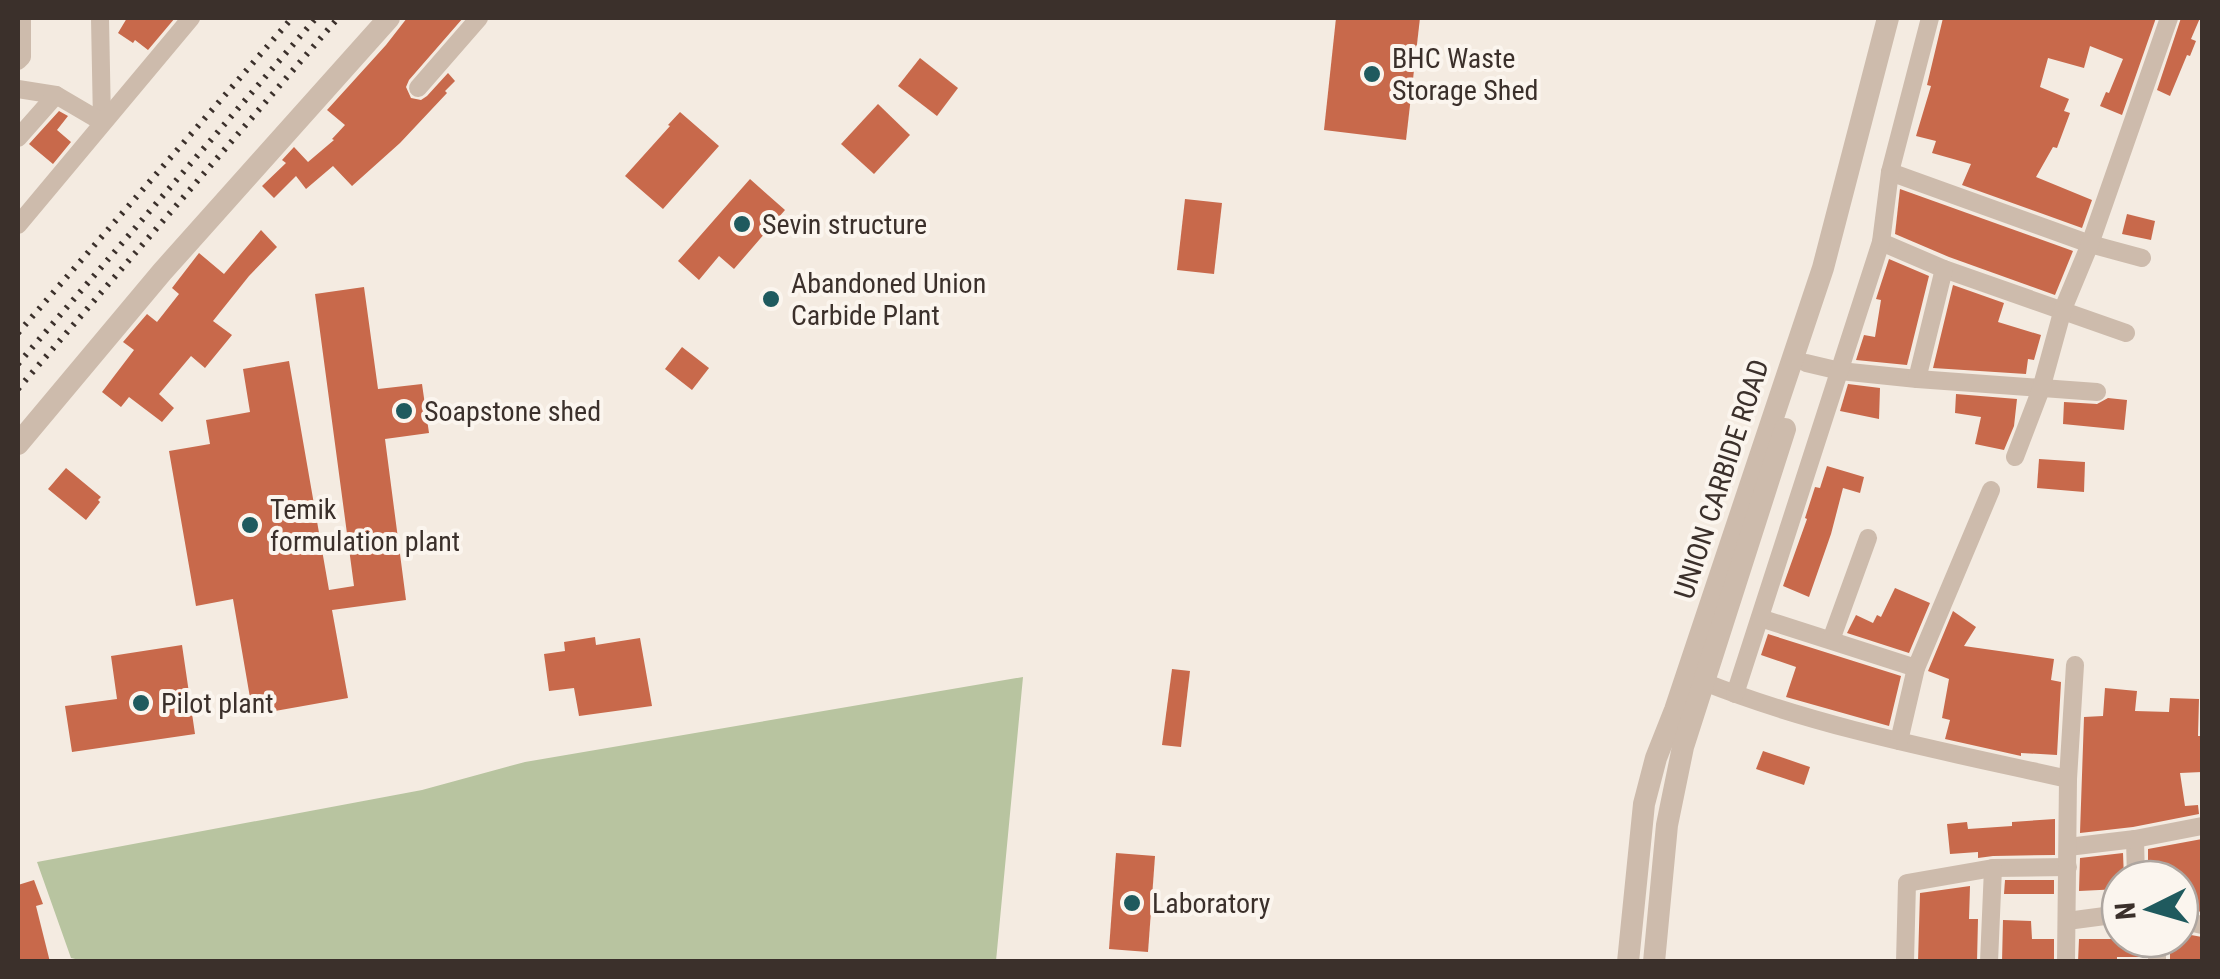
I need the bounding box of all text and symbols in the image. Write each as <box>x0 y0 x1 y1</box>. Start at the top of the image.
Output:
place label: BHC Waste Storage Shed <box>1392 42 1538 107</box>
marker: BHC Waste Storage Shed <box>1361 63 1383 85</box>
place label: Sevin structure <box>762 208 927 241</box>
marker: Sevin structure <box>731 213 753 235</box>
place label: Abandoned Union Carbide Plant <box>791 267 986 332</box>
marker: Abandoned Union Carbide Plant <box>760 288 782 310</box>
street label: UNION CARBIDE ROAD <box>1667 355 1776 603</box>
place label: Soapstone shed <box>424 395 601 428</box>
marker: Soapstone shed <box>393 400 415 422</box>
place label: Temik formulation plant <box>270 493 460 558</box>
marker: Temik formulation plant <box>239 514 261 536</box>
place label: Pilot plant <box>161 687 274 720</box>
marker: Pilot plant <box>130 692 152 714</box>
north arrow <box>2100 859 2200 959</box>
place label: Laboratory <box>1152 887 1271 920</box>
marker: Laboratory <box>1121 892 1143 914</box>
text: N <box>2108 901 2143 921</box>

